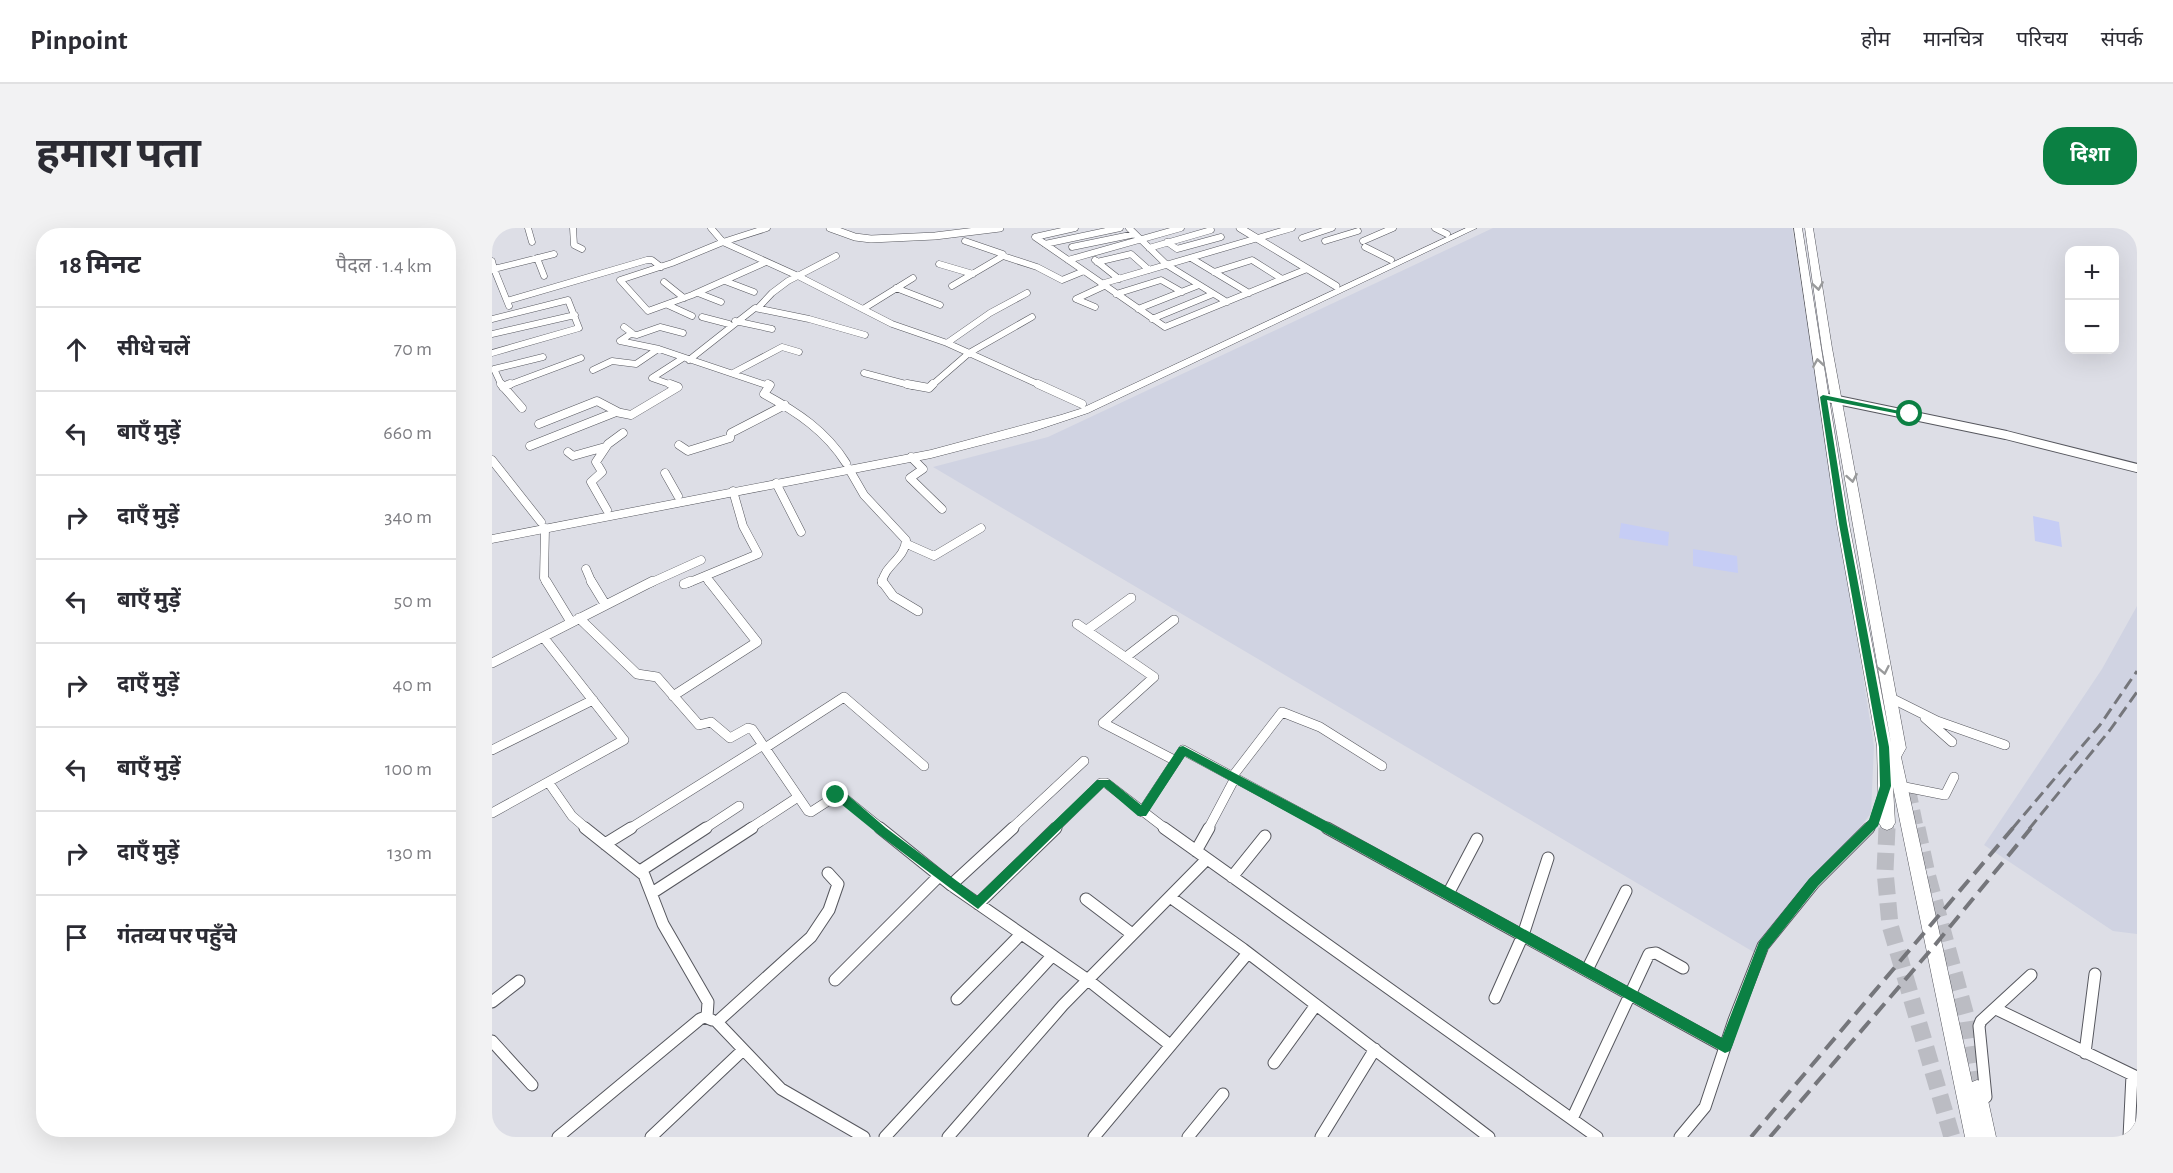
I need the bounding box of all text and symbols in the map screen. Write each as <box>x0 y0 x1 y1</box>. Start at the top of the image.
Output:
text: Pinpoint <box>30 27 128 55</box>
text: होम <box>1861 29 1890 50</box>
text: मानचित्र <box>1923 29 1983 50</box>
text: परिचय <box>2016 29 2068 50</box>
text: संपर्क <box>2101 29 2143 50</box>
button: दिशा <box>2043 127 2137 185</box>
text: हमारा पता <box>36 133 201 175</box>
map controls <box>2065 246 2119 354</box>
button: + <box>2065 246 2119 300</box>
text: 18 मिनट <box>60 252 141 278</box>
text: पैदल · 1.4 km <box>336 256 432 276</box>
one-way arrow <box>1811 281 1823 290</box>
button: − <box>2065 300 2119 354</box>
icon: ahead <box>60 333 93 366</box>
text: सीधे चलें <box>117 337 190 359</box>
text: 70 m <box>394 339 432 359</box>
one-way arrow <box>1812 358 1824 367</box>
route start <box>1896 400 1922 426</box>
icon: left <box>60 417 93 450</box>
text: बाएँ मुड़ें <box>117 421 181 443</box>
text: 660 m <box>383 423 432 443</box>
one-way arrow <box>1845 473 1857 482</box>
icon: right <box>60 501 93 534</box>
text: दाएँ मुड़ें <box>117 505 179 527</box>
text: 340 m <box>384 507 432 527</box>
icon: left <box>60 585 93 618</box>
text: बाएँ मुड़ें <box>117 589 181 611</box>
text: 50 m <box>394 591 432 611</box>
one-way arrow <box>1877 665 1890 675</box>
icon: right <box>60 669 93 702</box>
text: दाएँ मुड़ें <box>117 673 179 695</box>
text: 40 m <box>393 675 432 695</box>
icon: left <box>60 753 93 786</box>
text: बाएँ मुड़ें <box>117 757 181 779</box>
text: 100 m <box>385 759 432 779</box>
route end <box>822 781 848 807</box>
icon: right <box>60 837 93 870</box>
text: दाएँ मुड़ें <box>117 841 179 863</box>
text: 130 m <box>387 843 432 863</box>
icon: arrive <box>60 921 93 954</box>
text: गंतव्य पर पहुँचे <box>117 925 237 947</box>

